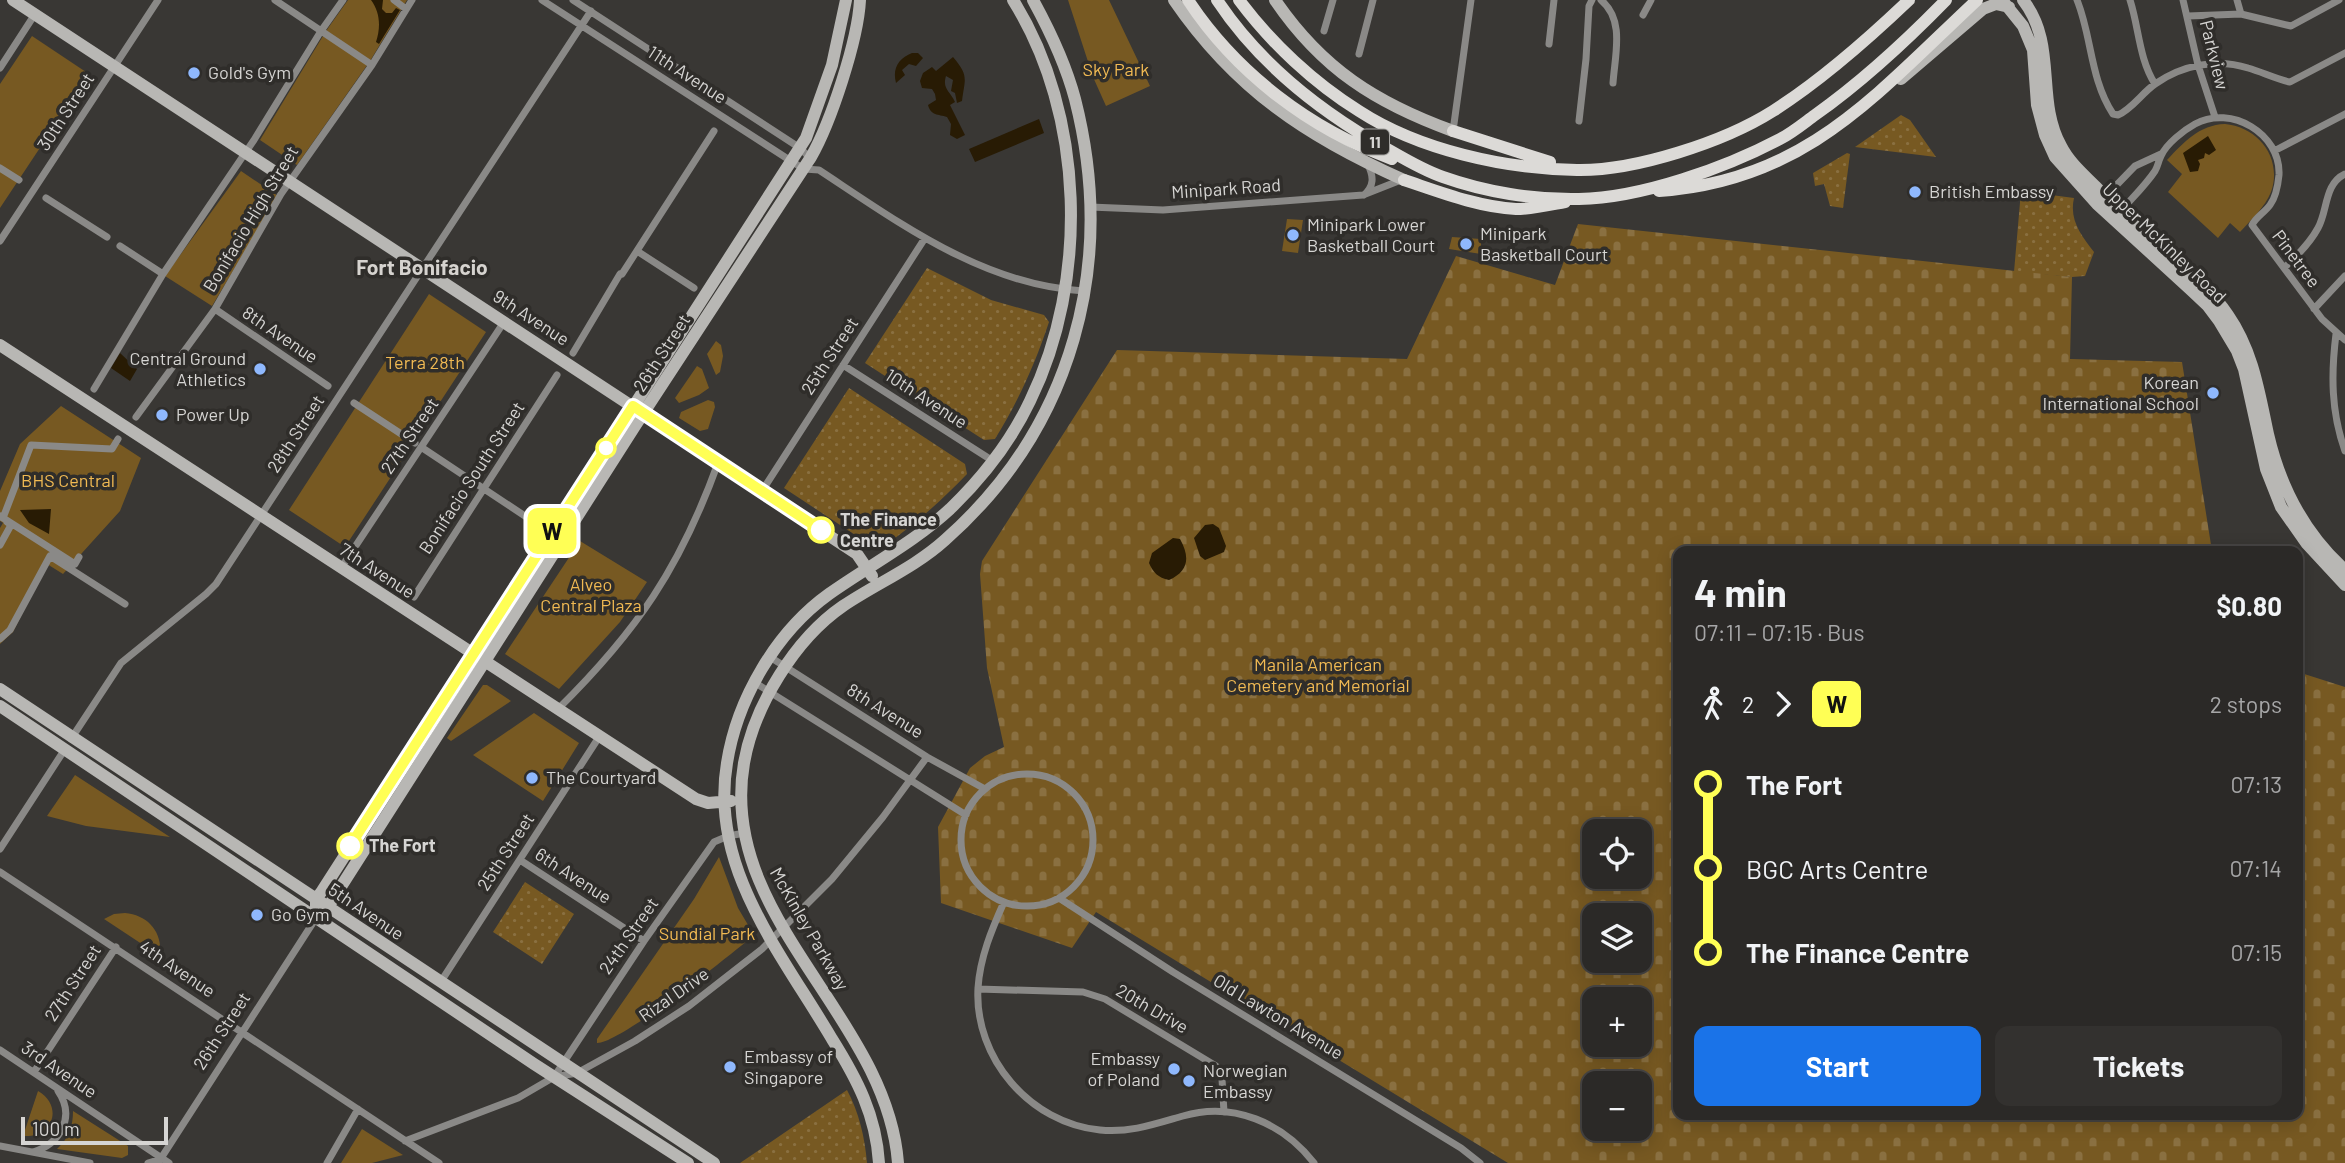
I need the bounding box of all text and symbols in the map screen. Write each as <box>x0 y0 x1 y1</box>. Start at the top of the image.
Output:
street label: Parkview <box>2196 18 2234 92</box>
street label: 11th Avenue <box>644 41 731 108</box>
park label: Sky Park <box>1083 58 1149 80</box>
place label: Gold's Gym <box>208 61 291 83</box>
marker: Gold's Gym <box>186 65 202 81</box>
street label: 30th Street <box>32 68 98 155</box>
road number: 11 <box>1361 130 1389 154</box>
street label: Bonifacio High Street <box>198 141 302 295</box>
street label: Minipark Road <box>1170 173 1281 203</box>
street label: Upper McKinley Road <box>2098 177 2231 307</box>
place label: British Embassy <box>1929 180 2054 202</box>
marker: British Embassy <box>1907 184 1923 200</box>
place label: Minipark Lower Basketball Court <box>1307 213 1435 256</box>
place label: Minipark Basketball Court <box>1480 222 1608 265</box>
street label: Pinetree <box>2268 225 2326 292</box>
marker: Minipark Lower Basketball Court <box>1285 227 1301 243</box>
marker: Minipark Basketball Court <box>1458 236 1474 252</box>
district label: Fort Bonifacio <box>356 254 488 279</box>
street label: 9th Avenue <box>489 284 574 350</box>
street label: 8th Avenue <box>239 301 323 367</box>
street label: 26th Street <box>628 310 694 395</box>
street label: 25th Street <box>796 313 862 398</box>
place label: Central Ground Athletics <box>129 347 246 390</box>
park label: Terra 28th <box>385 351 465 373</box>
marker: Central Ground Athletics <box>252 361 268 377</box>
street label: 10th Avenue <box>881 363 972 433</box>
place label: Korean International School <box>2043 371 2199 414</box>
marker: Korean International School <box>2205 385 2221 401</box>
street label: 28th Street <box>262 391 328 476</box>
street label: 27th Street <box>376 393 443 478</box>
street label: Bonifacio South Street <box>414 397 529 558</box>
place label: Power Up <box>176 403 250 425</box>
marker: Power Up <box>154 407 170 423</box>
unlabelled marker <box>596 438 616 458</box>
park label: BHS Central <box>21 469 115 491</box>
line badge: W <box>529 508 575 554</box>
place label: The Finance Centre <box>840 508 937 551</box>
text: W <box>541 516 563 545</box>
marker: The Finance Centre <box>808 517 834 543</box>
street label: 7th Avenue <box>336 538 419 603</box>
text: 4 min <box>1694 569 1787 615</box>
park label: Alveo Central Plaza <box>540 573 642 616</box>
text: $0.80 <box>2216 590 2282 621</box>
text: 07:11 – 07:15 · Bus <box>1694 618 1864 646</box>
park label: Manila American Cemetery and Memorial <box>1226 653 1410 696</box>
street label: 8th Avenue <box>843 678 928 742</box>
icon: walk <box>1694 685 1732 723</box>
icon: forward <box>1764 685 1802 723</box>
text: W <box>1826 689 1847 718</box>
text: 2 <box>1742 690 1754 718</box>
text: 2 stops <box>2210 690 2282 718</box>
place label: The Courtyard <box>546 766 656 788</box>
text: The Fort <box>1746 769 1842 800</box>
marker: The Courtyard <box>524 770 540 786</box>
text: 07:13 <box>2230 770 2282 798</box>
street label: 25th Street <box>472 809 538 894</box>
map controls <box>1582 819 1652 1141</box>
button: locate <box>1582 819 1652 889</box>
marker: The Fort <box>337 833 363 859</box>
place label: The Fort <box>369 834 436 856</box>
street label: 6th Avenue <box>531 842 616 908</box>
text: BGC Arts Centre <box>1746 853 1928 884</box>
text: 07:14 <box>2230 854 2282 882</box>
street label: McKinley Parkway <box>766 863 854 994</box>
street label: 5th Avenue <box>325 878 408 944</box>
street label: 24th Street <box>594 893 663 978</box>
place label: Go Gym <box>271 903 330 925</box>
button: layers <box>1582 903 1652 973</box>
marker: Go Gym <box>249 907 265 923</box>
park label: Sundial Park <box>659 922 755 944</box>
street label: 4th Avenue <box>135 935 220 1002</box>
text: The Finance Centre <box>1746 937 1969 968</box>
text: 07:15 <box>2230 938 2282 966</box>
street label: 27th Street <box>39 940 105 1025</box>
street label: Rizal Drive <box>634 962 713 1026</box>
street label: Old Lawton Avenue <box>1210 969 1347 1064</box>
street label: 20th Drive <box>1112 979 1193 1038</box>
button: + <box>1582 987 1652 1057</box>
street label: 26th Street <box>188 988 254 1073</box>
button: Start <box>1694 1026 1981 1106</box>
button: Tickets <box>1995 1026 2282 1106</box>
street label: 3rd Avenue <box>18 1036 102 1102</box>
place label: Embassy of Singapore <box>744 1045 833 1088</box>
place label: Embassy of Poland <box>1087 1047 1160 1090</box>
marker: Embassy of Singapore <box>722 1059 738 1075</box>
place label: Norwegian Embassy <box>1203 1059 1287 1102</box>
marker: Embassy of Poland <box>1166 1061 1182 1077</box>
button: − <box>1582 1071 1652 1141</box>
marker: Norwegian Embassy <box>1181 1073 1197 1089</box>
scale bar <box>21 1114 168 1146</box>
text: 100 m <box>32 1117 80 1140</box>

